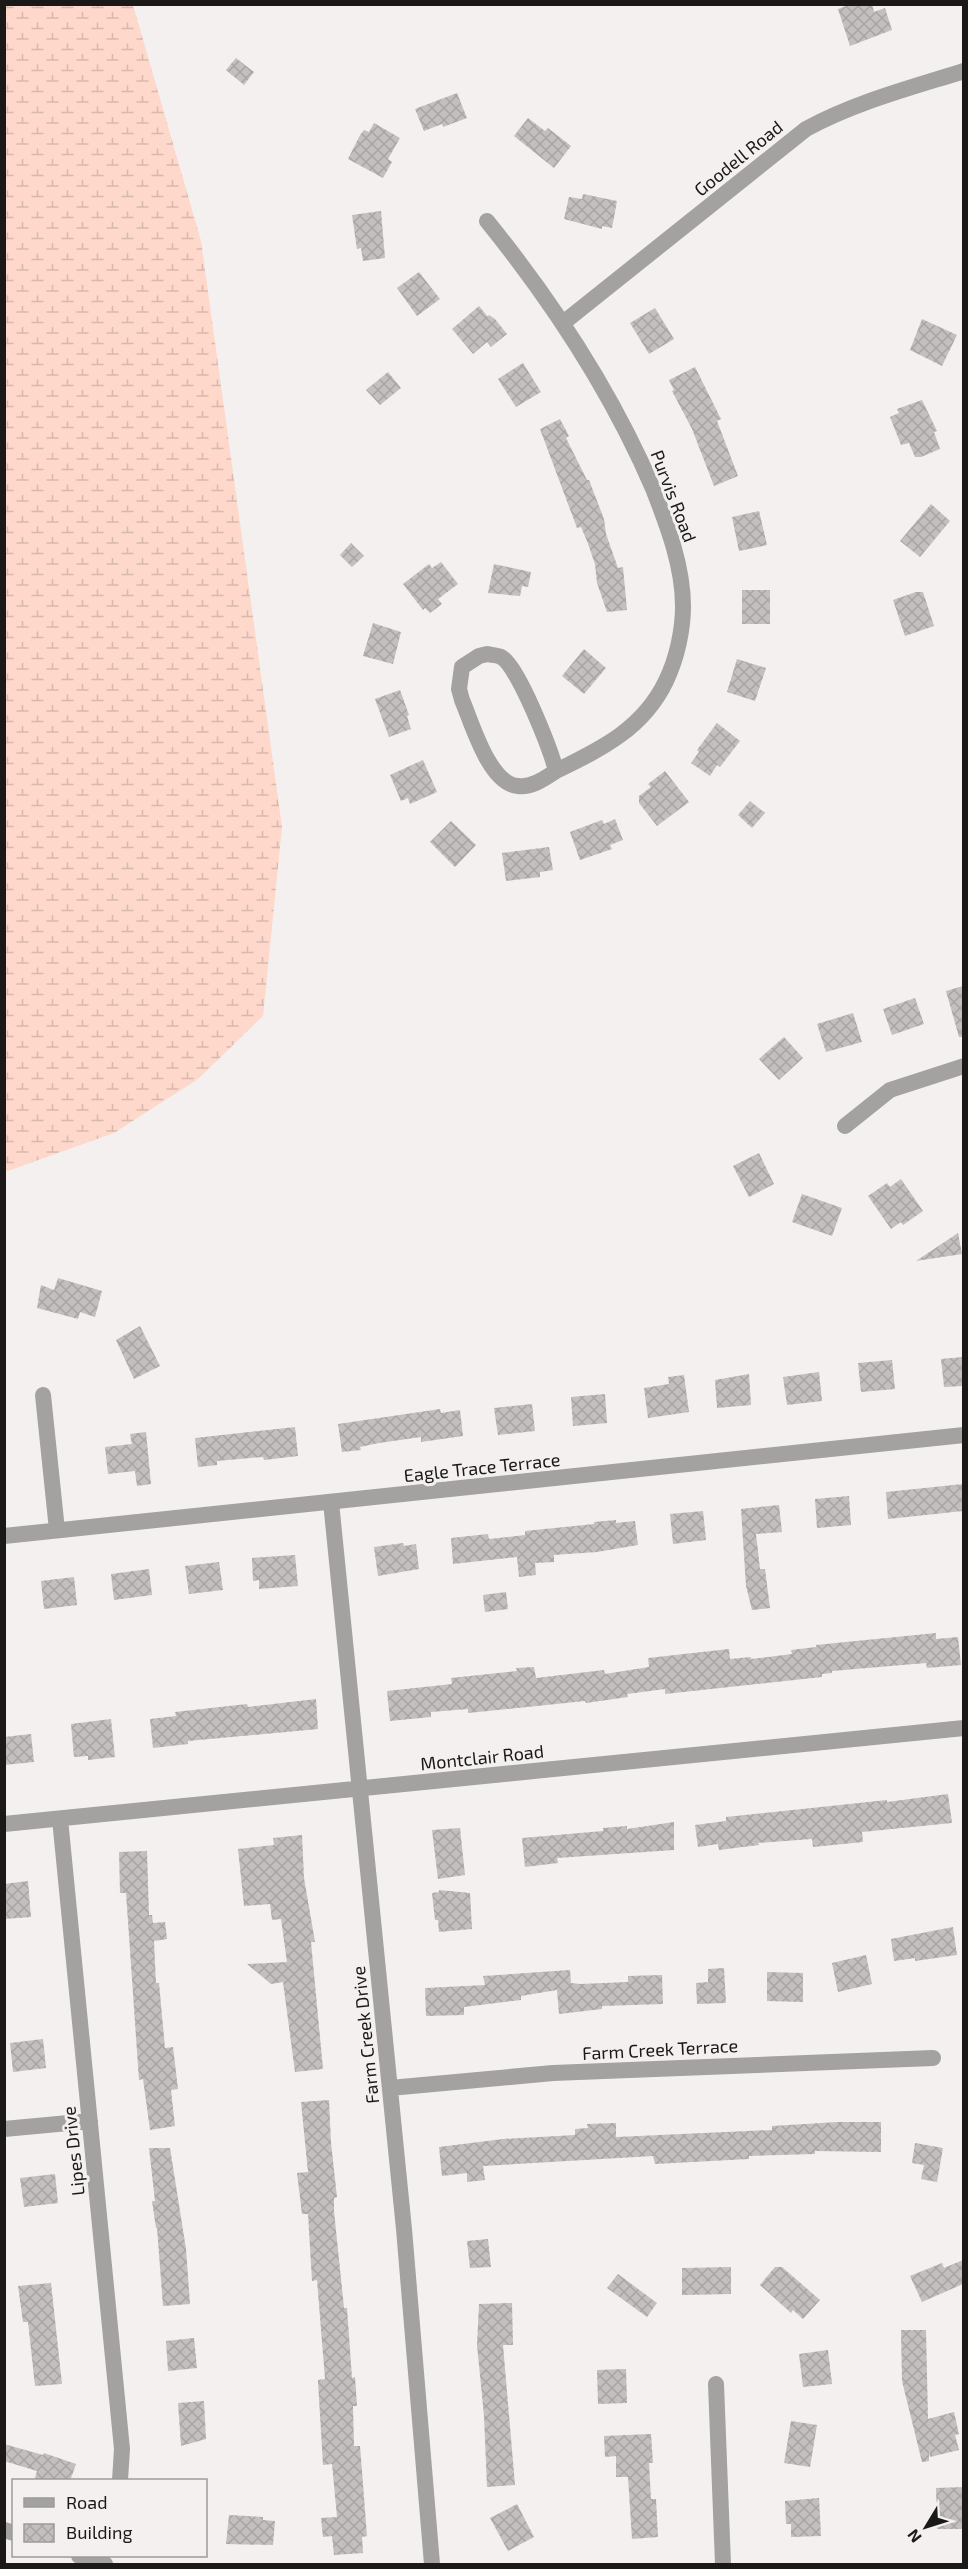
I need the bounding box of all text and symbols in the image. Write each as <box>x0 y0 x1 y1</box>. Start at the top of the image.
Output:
street label: Goodell Road <box>689 116 787 200</box>
street label: Purvis Road <box>646 447 702 545</box>
street label: Eagle Trace Terrace <box>403 1448 561 1486</box>
street label: Montclair Road <box>419 1740 545 1774</box>
street label: Farm Creek Drive <box>347 1965 383 2105</box>
street label: Farm Creek Terrace <box>581 2034 739 2064</box>
street label: Lipes Drive <box>57 2105 89 2197</box>
legend <box>12 2479 207 2557</box>
text: Road <box>66 2491 107 2513</box>
north arrow <box>896 2497 956 2557</box>
text: Building <box>66 2521 133 2543</box>
text: N <box>903 2526 925 2547</box>

